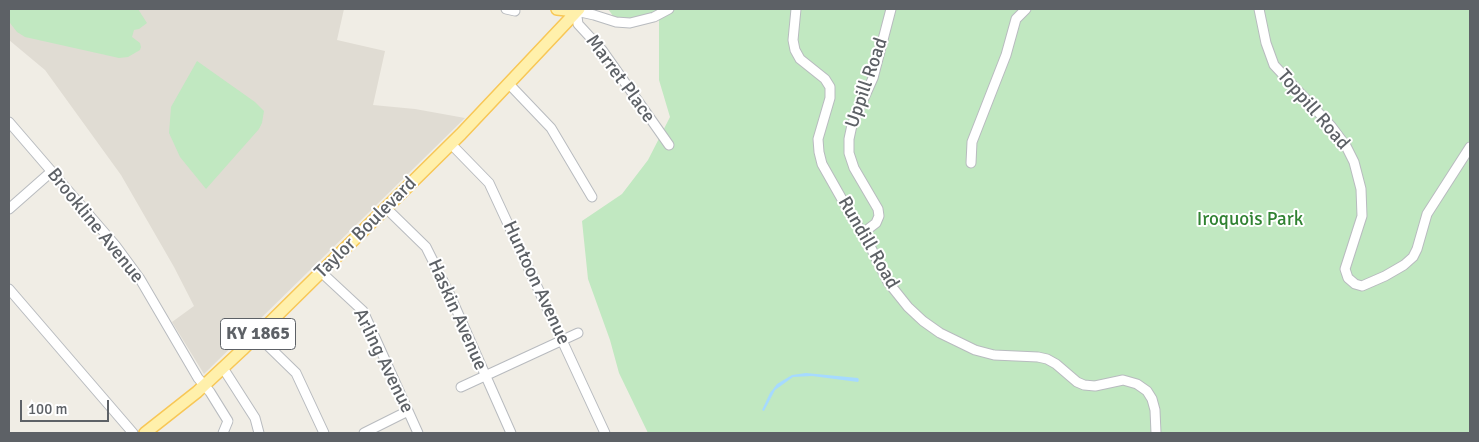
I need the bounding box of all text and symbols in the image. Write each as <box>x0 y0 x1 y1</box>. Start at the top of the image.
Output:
street label: Marret Place <box>580 31 660 127</box>
street label: Uppill Road <box>841 35 893 131</box>
street label: Toppill Road <box>1272 65 1354 155</box>
street label: Brookline Avenue <box>42 164 148 288</box>
street label: Taylor Boulevard <box>310 172 422 284</box>
street label: Rundill Road <box>832 193 904 293</box>
park label: Iroquois Park <box>1197 209 1303 231</box>
street label: Huntoon Avenue <box>497 218 575 348</box>
street label: Haskin Avenue <box>422 256 492 374</box>
street label: Arling Avenue <box>348 305 418 417</box>
road number: KY 1865 <box>220 318 296 349</box>
scale bar <box>22 390 111 422</box>
text: 100 m <box>28 400 68 418</box>

